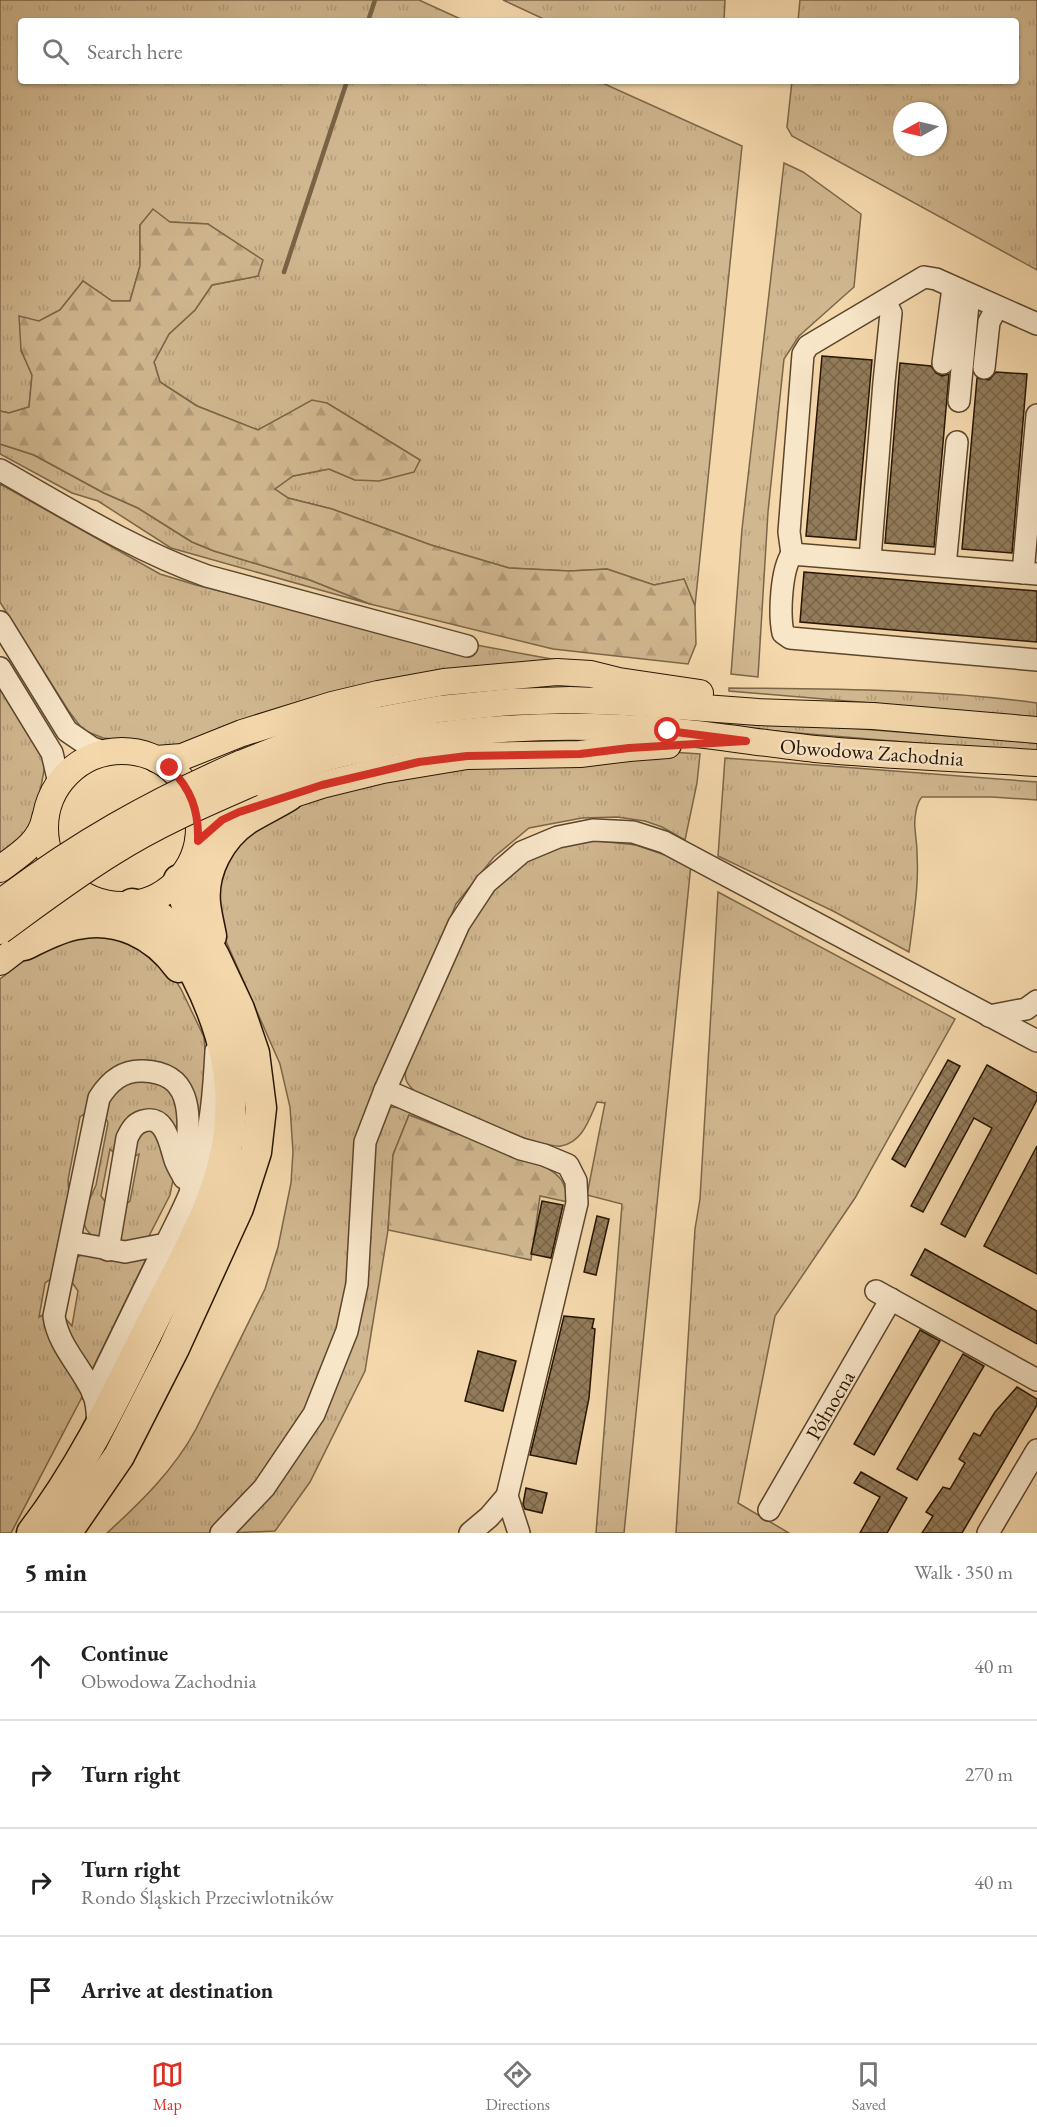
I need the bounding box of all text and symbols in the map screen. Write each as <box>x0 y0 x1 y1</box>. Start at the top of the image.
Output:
search box <box>18 18 1019 84</box>
icon: search <box>39 35 72 68</box>
text: Search here <box>87 37 182 66</box>
north arrow <box>893 102 947 156</box>
route start <box>654 717 680 743</box>
street label: Obwodowa Zachodnia <box>779 732 965 772</box>
route end <box>156 754 182 780</box>
street label: Północna <box>799 1365 861 1445</box>
text: 5 min <box>24 1555 87 1589</box>
text: Walk · 350 m <box>914 1559 1013 1585</box>
text: Continue <box>81 1639 168 1668</box>
icon: ahead <box>24 1650 57 1683</box>
text: 40 m <box>974 1653 1013 1679</box>
text: Obwodowa Zachodnia <box>81 1668 256 1694</box>
icon: right <box>24 1758 57 1791</box>
text: Turn right <box>81 1760 180 1789</box>
text: 270 m <box>965 1761 1013 1787</box>
text: Turn right <box>81 1855 180 1884</box>
icon: right <box>24 1866 57 1899</box>
text: 40 m <box>974 1869 1013 1895</box>
text: Rondo Śląskich Przeciwlotników <box>81 1884 334 1910</box>
icon: arrive <box>24 1974 57 2007</box>
text: Arrive at destination <box>81 1976 273 2005</box>
tab: Map <box>151 2058 184 2115</box>
tab: Directions <box>486 2058 550 2115</box>
tab: Saved <box>852 2058 886 2115</box>

